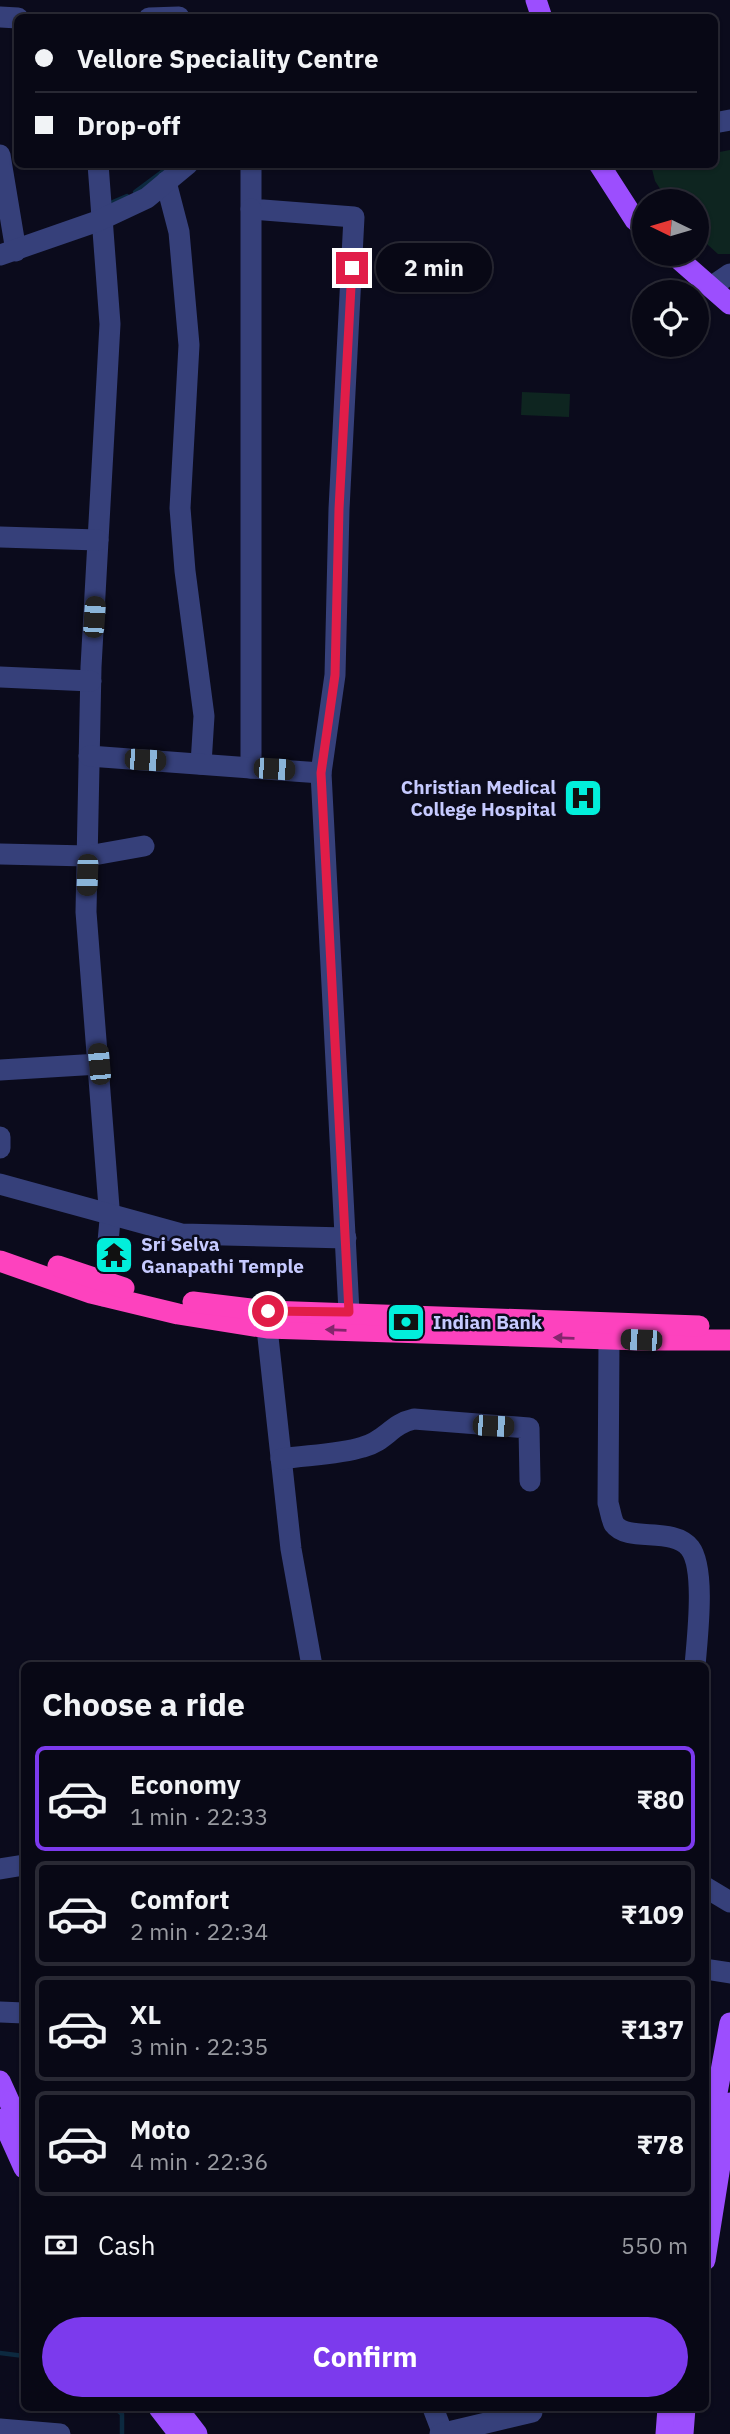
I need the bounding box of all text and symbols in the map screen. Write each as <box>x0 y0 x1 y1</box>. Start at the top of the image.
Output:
text: Vellore Speciality Centre <box>77 41 379 75</box>
text: Drop-off <box>77 108 180 142</box>
north arrow <box>632 189 709 266</box>
map controls <box>632 189 709 357</box>
callout: 2 min <box>376 244 492 292</box>
route end <box>336 252 368 284</box>
text: 2 min <box>404 252 464 282</box>
button: locate <box>632 280 709 357</box>
car <box>83 595 106 639</box>
car <box>124 748 167 772</box>
car <box>253 757 296 781</box>
place label: Christian Medical College Hospital <box>401 775 556 821</box>
hospital icon: Christian Medical College Hospital <box>562 777 604 819</box>
car <box>76 854 99 896</box>
car <box>87 1042 112 1086</box>
place label: Sri Selva Ganapathi Temple <box>141 1232 304 1278</box>
temple icon: Sri Selva Ganapathi Temple <box>93 1234 135 1276</box>
route start <box>252 1295 284 1327</box>
bank icon: Indian Bank <box>385 1301 427 1343</box>
place label: Indian Bank <box>433 1310 542 1334</box>
one-way arrow <box>325 1325 347 1336</box>
car <box>620 1329 663 1351</box>
one-way arrow <box>553 1332 575 1343</box>
car <box>472 1414 515 1438</box>
text: Choose a ride <box>42 1683 245 1725</box>
icon: car <box>46 1767 109 1830</box>
text: Economy <box>130 1767 241 1801</box>
text: ₹80 <box>636 1782 684 1816</box>
text: 1 min · 22:33 <box>130 1801 268 1831</box>
icon: car <box>46 1882 109 1945</box>
text: Comfort <box>130 1882 229 1916</box>
text: ₹109 <box>621 1897 684 1931</box>
text: 2 min · 22:34 <box>130 1916 268 1946</box>
icon: car <box>46 1997 109 2060</box>
text: XL <box>130 1997 161 2031</box>
text: ₹137 <box>621 2012 684 2046</box>
text: 3 min · 22:35 <box>130 2031 268 2061</box>
icon: car <box>46 2112 109 2175</box>
text: Moto <box>130 2112 190 2146</box>
text: ₹78 <box>636 2127 684 2161</box>
text: 4 min · 22:36 <box>130 2146 268 2176</box>
icon: cash <box>42 2226 80 2264</box>
text: Cash <box>98 2228 155 2262</box>
text: 550 m <box>621 2230 688 2260</box>
button: Confirm <box>42 2317 688 2397</box>

